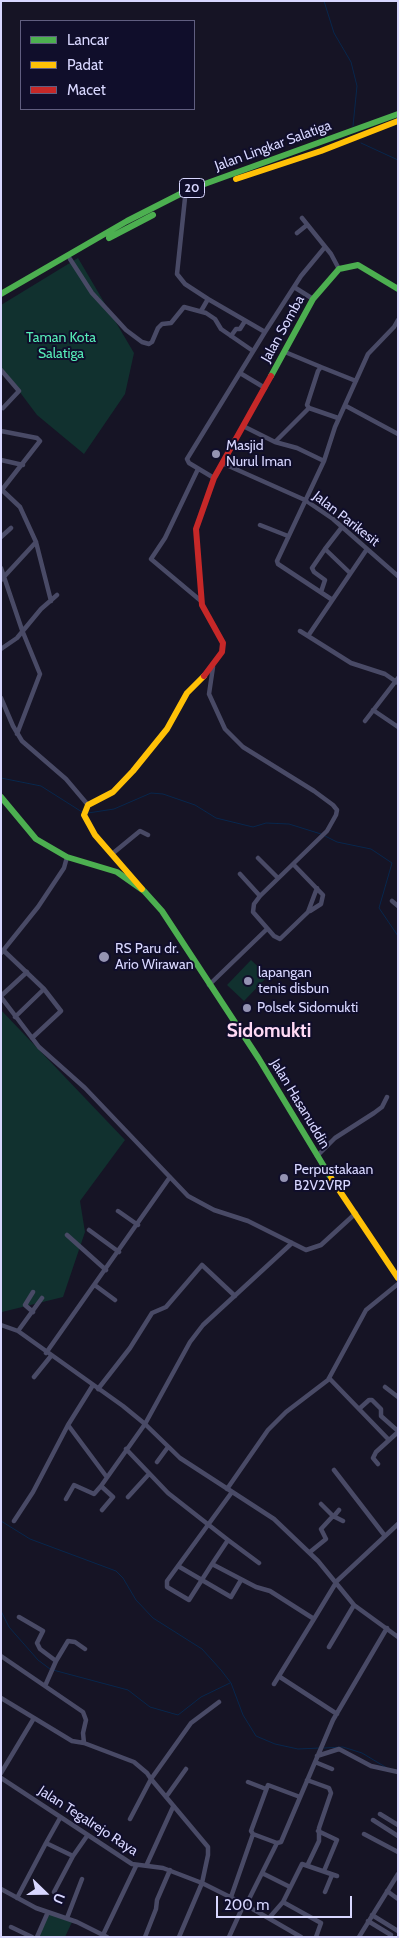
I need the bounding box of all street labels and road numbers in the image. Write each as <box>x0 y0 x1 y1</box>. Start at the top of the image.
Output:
street label: Jalan Lingkar Salatiga <box>213 117 333 175</box>
road number: 20 <box>180 178 204 198</box>
street label: Jalan Somba <box>258 293 308 365</box>
street label: Jalan Parikesit <box>309 488 383 550</box>
street label: Jalan Hasanuddin <box>267 1056 333 1152</box>
street label: Jalan Tegalrejo Raya <box>35 1783 141 1859</box>

